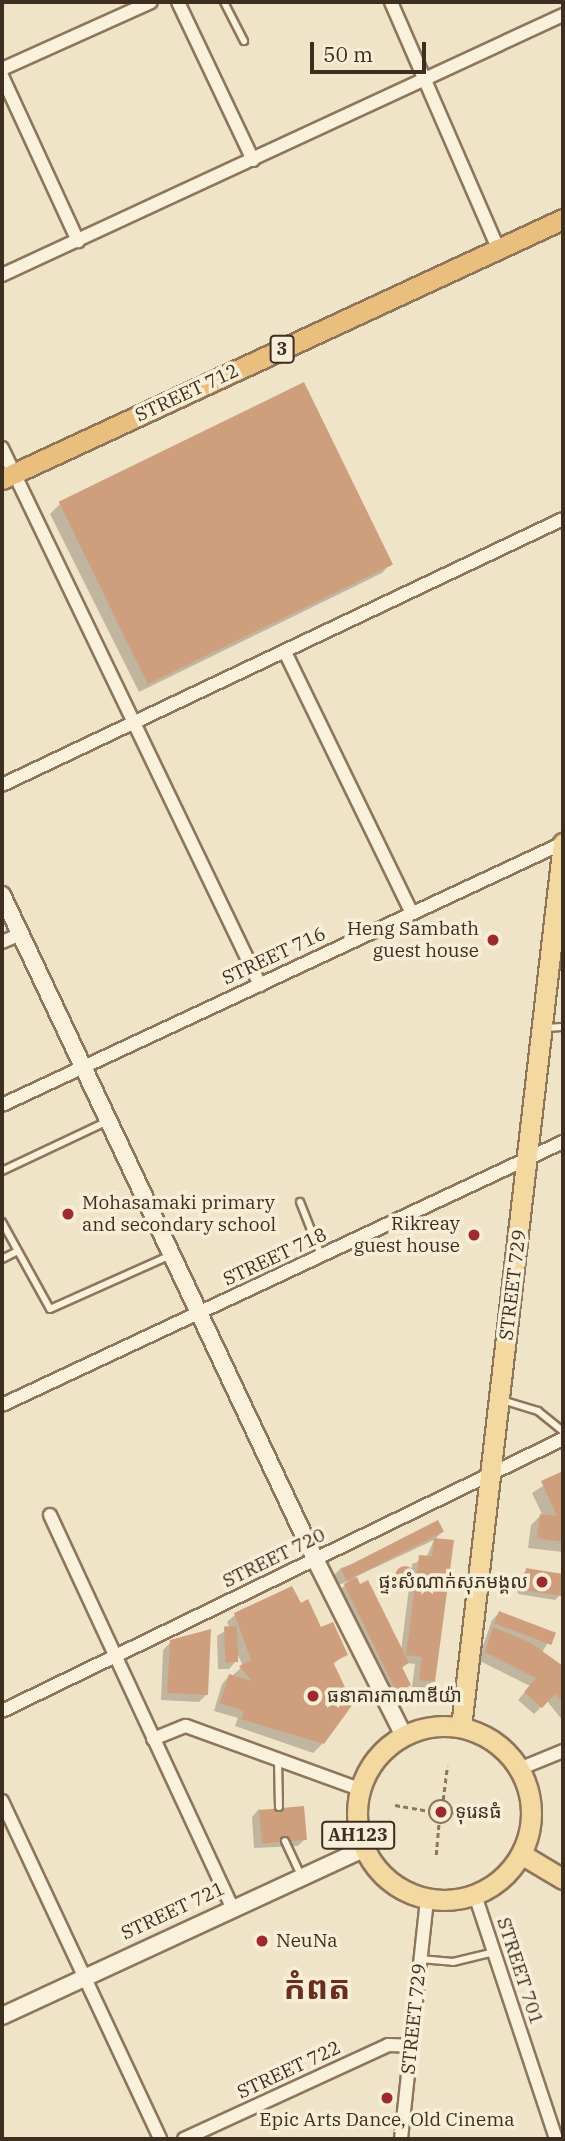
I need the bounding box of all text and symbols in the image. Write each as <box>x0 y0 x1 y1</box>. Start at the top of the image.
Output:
scale bar <box>313 28 428 72</box>
text: 50 m <box>323 40 373 68</box>
road number: 3 <box>268 334 296 363</box>
street label: STREET 712 <box>132 359 242 427</box>
place label: Heng Sambath guest house <box>347 918 479 962</box>
street label: STREET 716 <box>219 922 329 990</box>
marker: Heng Sambath guest house <box>485 932 501 948</box>
place label: Mohasamaki primary and secondary school <box>82 1192 276 1236</box>
marker: Mohasamaki primary and secondary school <box>60 1206 76 1222</box>
place label: Rikreay guest house <box>354 1213 460 1257</box>
street label: STREET 718 <box>220 1223 330 1291</box>
marker: Rikreay guest house <box>466 1227 482 1243</box>
street label: STREET 729 <box>495 1228 531 1342</box>
street label: STREET 720 <box>219 1523 329 1593</box>
place label: ផ្ទះសំណាក់សុភមង្គល <box>378 1571 528 1593</box>
marker: ផ្ទះសំណាក់សុភមង្គល <box>534 1574 550 1590</box>
place label: ធនាគារកាណាឌីយ៉ា <box>327 1685 462 1707</box>
marker: ធនាគារកាណាឌីយ៉ា <box>305 1688 321 1704</box>
place label: ទុរេនធំ <box>455 1801 501 1823</box>
marker: ទុរេនធំ <box>433 1804 449 1820</box>
road number: AH123 <box>320 1821 396 1850</box>
street label: STREET 721 <box>118 1877 228 1945</box>
street label: STREET 701 <box>492 1914 548 2028</box>
place label: NeuNa <box>276 1930 338 1952</box>
marker: NeuNa <box>254 1933 270 1949</box>
street label: STREET 729 <box>397 1962 431 2076</box>
district label: កំពត <box>283 1967 351 2007</box>
street label: STREET 722 <box>234 2036 344 2104</box>
marker: Epic Arts Dance, Old Cinema <box>379 2090 395 2106</box>
place label: Epic Arts Dance, Old Cinema <box>259 2109 515 2131</box>

